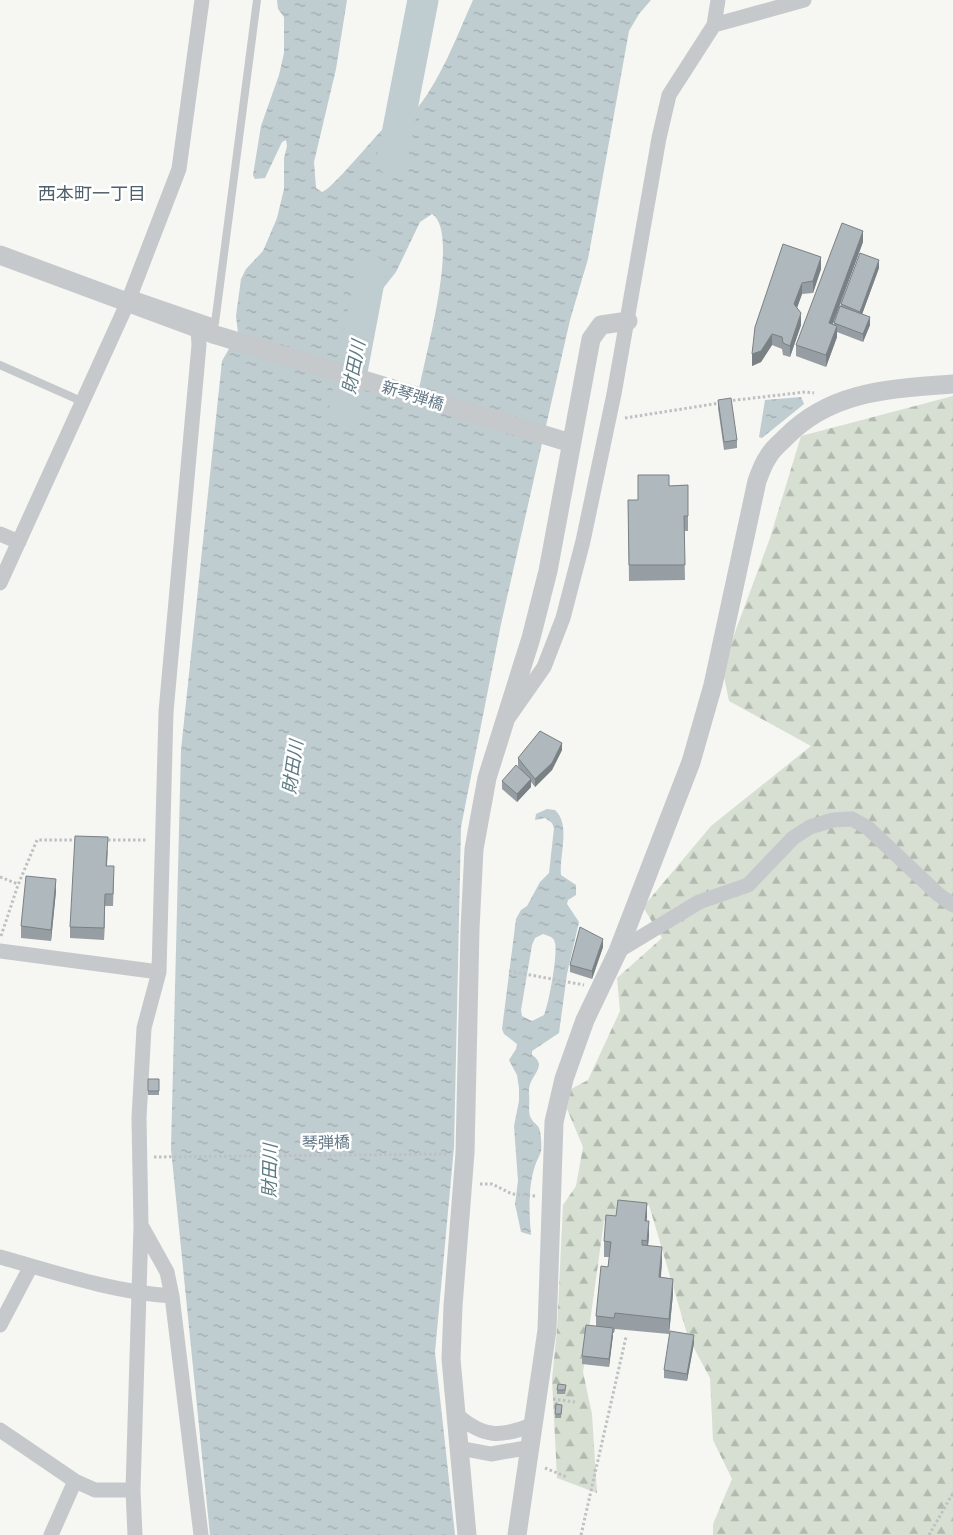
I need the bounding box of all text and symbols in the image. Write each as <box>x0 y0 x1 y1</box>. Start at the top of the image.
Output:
district label: 西本町一丁目 <box>38 181 146 205</box>
water label: 財田川 <box>336 336 370 396</box>
street label: 新琴弾橋 <box>379 375 447 415</box>
water label: 財田川 <box>276 737 308 795</box>
street label: 琴弾橋 <box>302 1131 350 1153</box>
water label: 財田川 <box>257 1142 282 1198</box>

